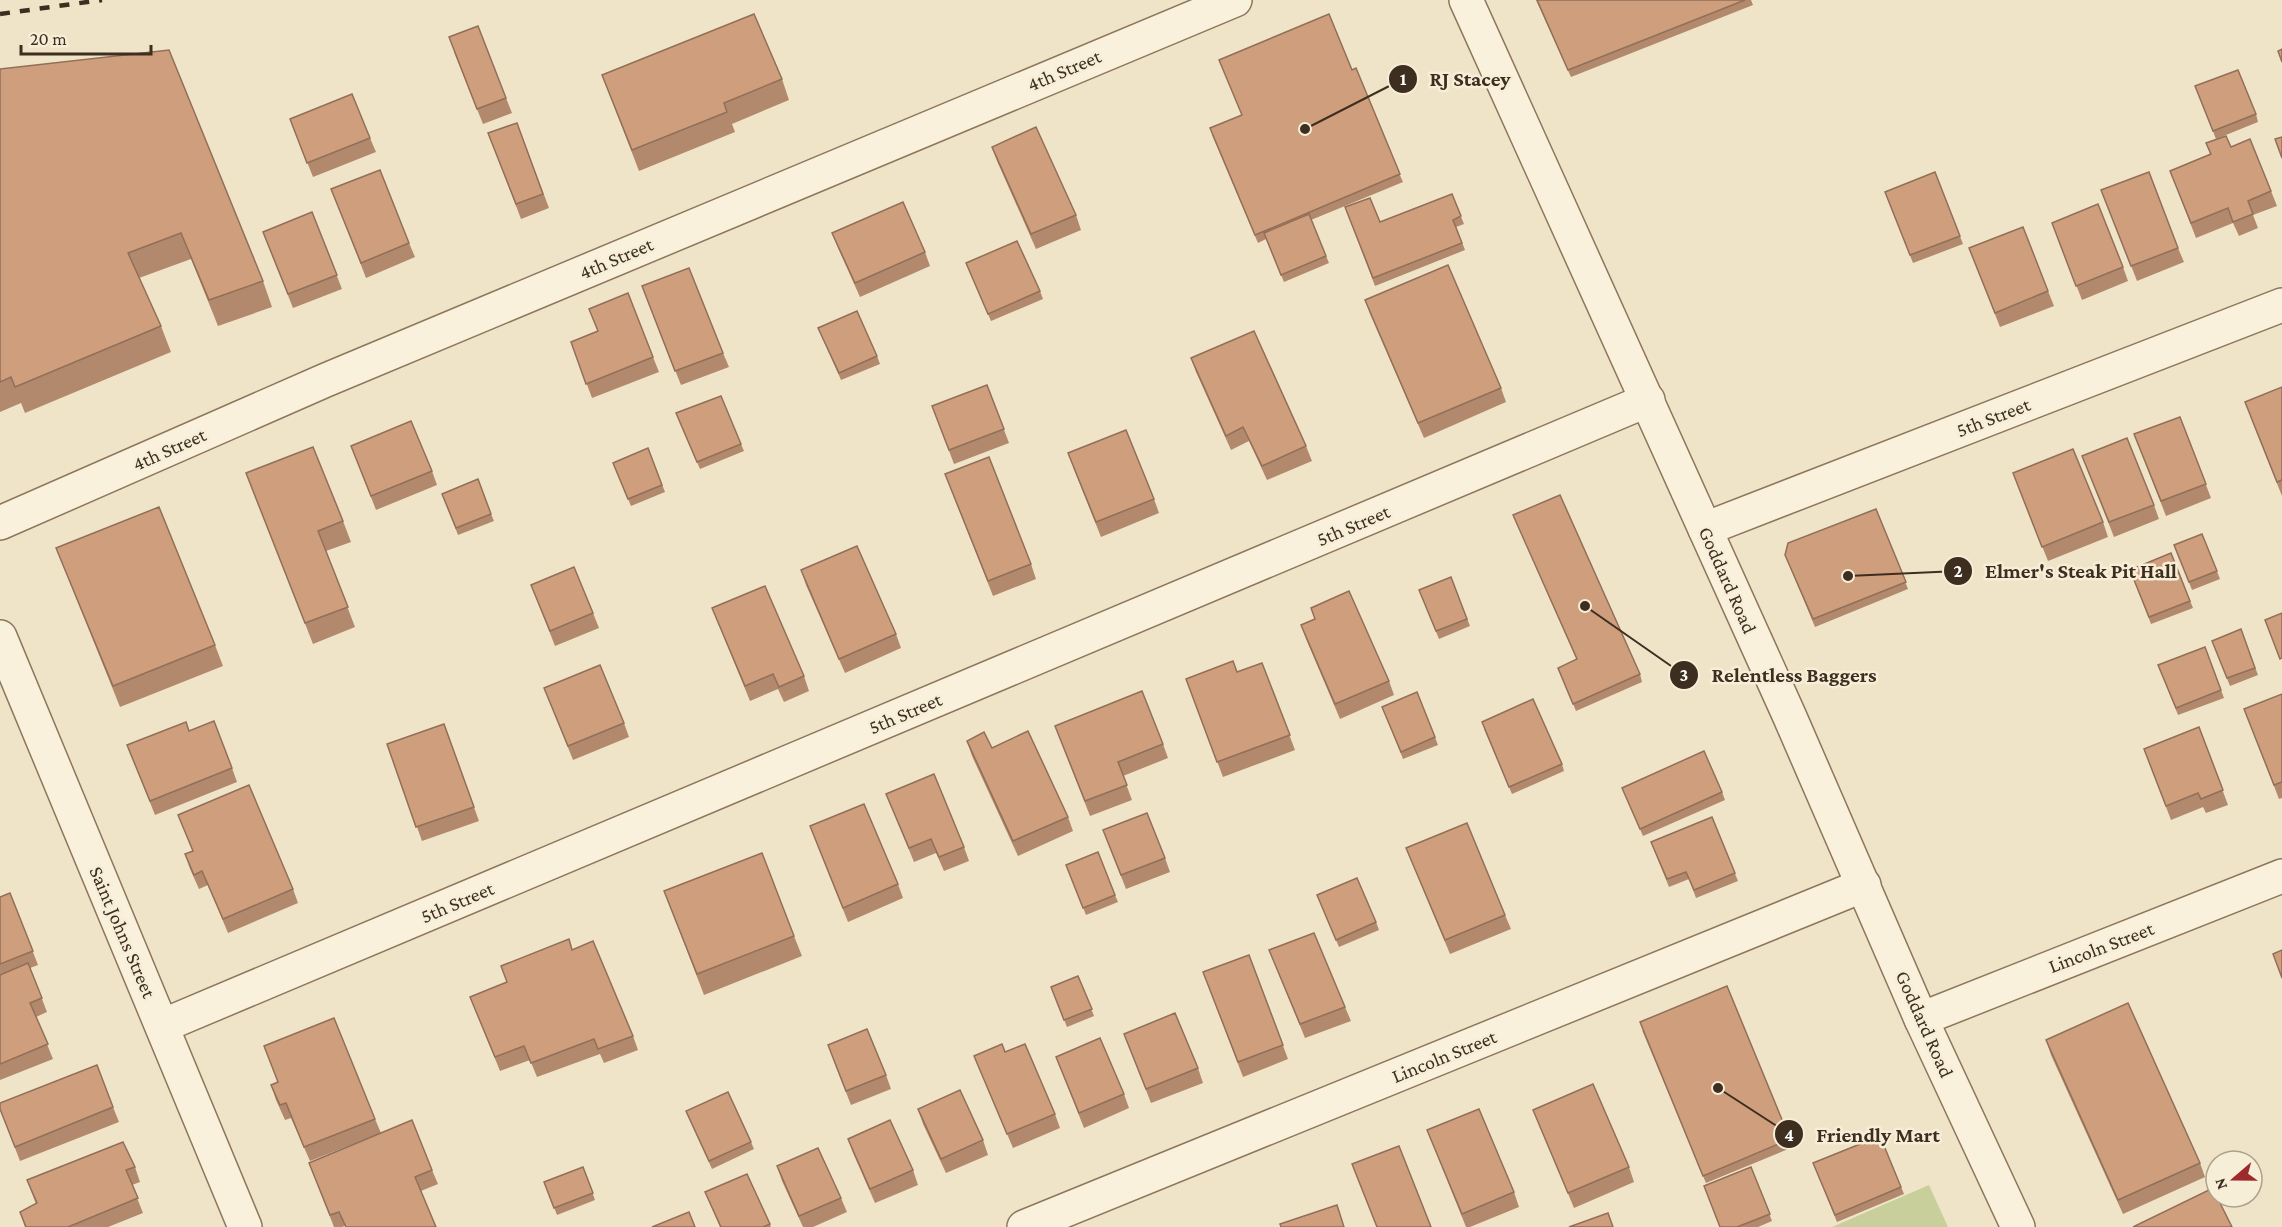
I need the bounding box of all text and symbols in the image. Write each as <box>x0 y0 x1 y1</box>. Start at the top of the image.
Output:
scale bar <box>21 18 152 56</box>
text: 20 m <box>30 29 67 49</box>
street label: 4th Street <box>1024 44 1105 95</box>
callout: RJ Stacey <box>1388 59 1523 98</box>
text: RJ Stacey <box>1430 67 1511 91</box>
text: 1 <box>1400 69 1407 89</box>
street label: 4th Street <box>576 232 657 283</box>
street label: 5th Street <box>1953 393 2033 441</box>
street label: 4th Street <box>129 423 210 475</box>
street label: 5th Street <box>1313 500 1393 550</box>
street label: Goddard Road <box>1695 523 1762 637</box>
callout: Elmer's Steak Pit Hall <box>1943 552 2188 591</box>
text: Elmer's Steak Pit Hall <box>1985 559 2177 583</box>
text: 2 <box>1953 561 1963 581</box>
callout: Relentless Baggers <box>1669 655 1888 694</box>
text: Relentless Baggers <box>1712 663 1877 687</box>
text: 3 <box>1680 665 1688 685</box>
street label: 5th Street <box>865 688 945 738</box>
street label: Saint Johns Street <box>84 863 161 1002</box>
street label: 5th Street <box>417 877 497 927</box>
street label: Lincoln Street <box>2045 917 2157 977</box>
street label: Goddard Road <box>1892 967 1959 1081</box>
street label: Lincoln Street <box>1389 1025 1500 1087</box>
callout: Friendly Mart <box>1774 1115 1952 1154</box>
text: Friendly Mart <box>1816 1123 1940 1147</box>
text: 4 <box>1784 1125 1794 1145</box>
north arrow <box>2204 1149 2264 1209</box>
text: N <box>2210 1176 2230 1192</box>

